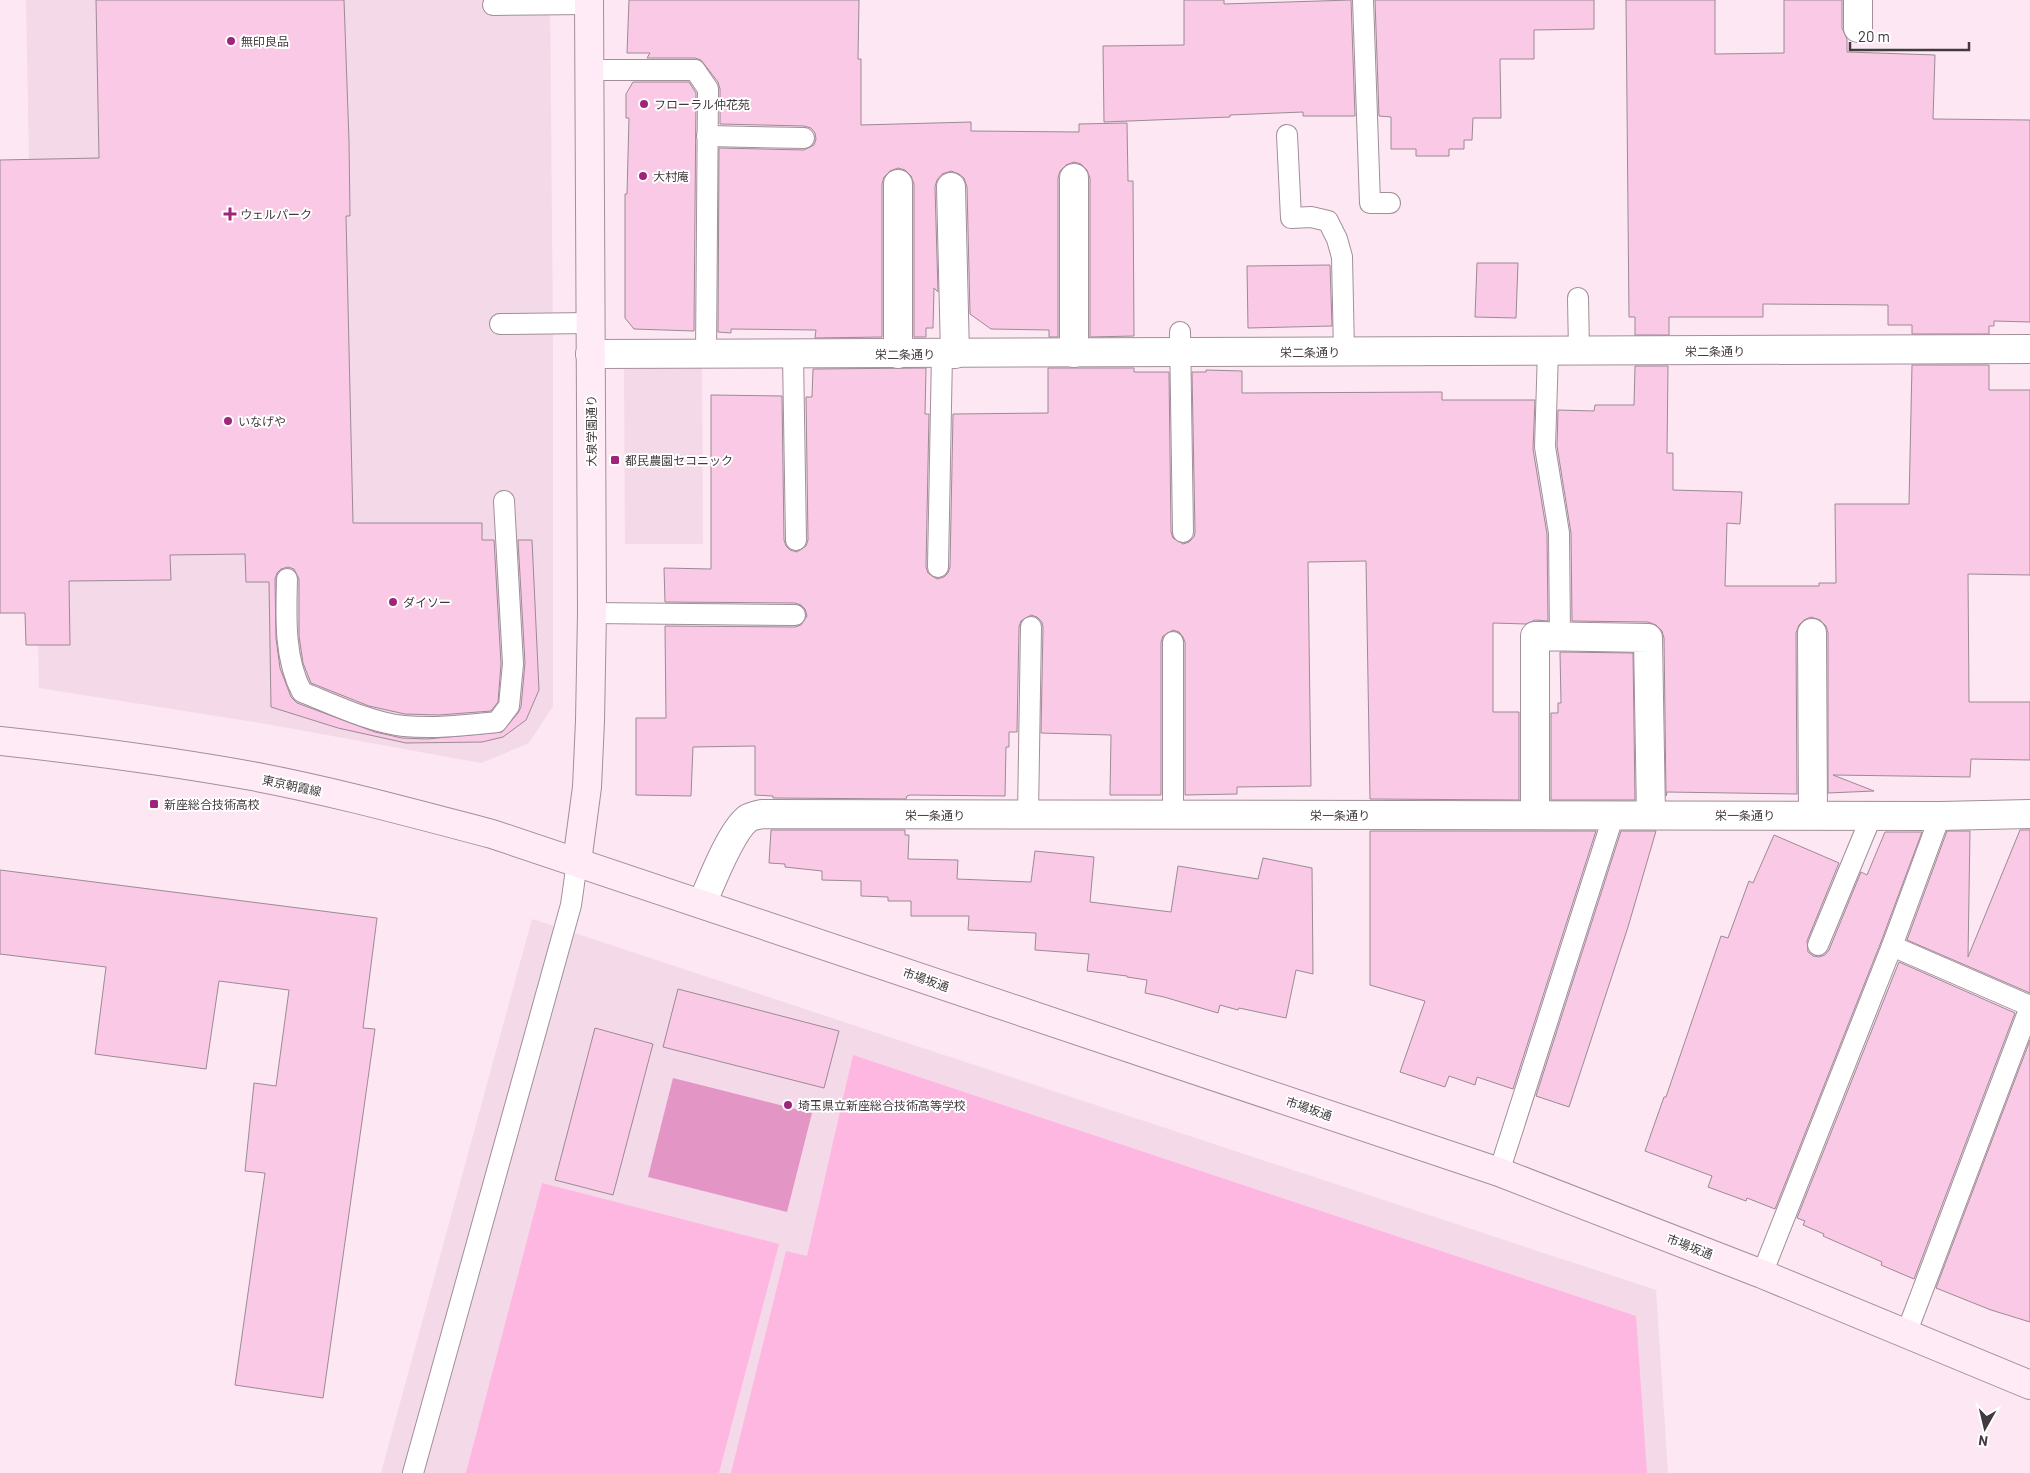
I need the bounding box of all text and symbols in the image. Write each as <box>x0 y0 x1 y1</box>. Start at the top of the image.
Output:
scale bar <box>1850 20 1969 52</box>
text: 20 m <box>1858 27 1890 45</box>
place label: 無印良品 <box>241 34 289 48</box>
marker: 無印良品 <box>225 35 237 47</box>
place label: フローラル仲花苑 <box>654 97 750 111</box>
marker: フローラル仲花苑 <box>638 98 650 110</box>
place label: 大村庵 <box>653 169 689 183</box>
marker: 大村庵 <box>637 170 649 182</box>
place label: ウェルパーク <box>240 207 312 221</box>
marker: ウェルパーク <box>224 208 236 220</box>
street label: 栄二条通り <box>1685 344 1745 358</box>
street label: 栄二条通り <box>1280 345 1340 359</box>
street label: 栄二条通り <box>875 347 935 361</box>
street label: 大泉学園通り <box>584 395 598 467</box>
place label: いなげや <box>238 414 286 428</box>
marker: いなげや <box>222 415 234 427</box>
place label: 都民農園セコニック <box>625 453 733 467</box>
marker: 都民農園セコニック <box>609 454 621 466</box>
place label: ダイソー <box>403 595 451 609</box>
marker: ダイソー <box>387 596 399 608</box>
street label: 東京朝霞線 <box>261 772 323 798</box>
place label: 新座総合技術高校 <box>164 797 260 811</box>
marker: 新座総合技術高校 <box>148 798 160 810</box>
street label: 栄一条通り <box>905 808 965 822</box>
street label: 栄一条通り <box>1310 808 1370 822</box>
street label: 栄一条通り <box>1715 808 1775 822</box>
street label: 市場坂通 <box>901 965 951 993</box>
street label: 市場坂通 <box>1284 1094 1334 1122</box>
place label: 埼玉県立新座総合技術高等学校 <box>798 1098 966 1112</box>
marker: 埼玉県立新座総合技術高等学校 <box>782 1099 794 1111</box>
street label: 市場坂通 <box>1665 1231 1715 1261</box>
north arrow <box>1960 1403 2010 1453</box>
text: N <box>1977 1432 1989 1450</box>

